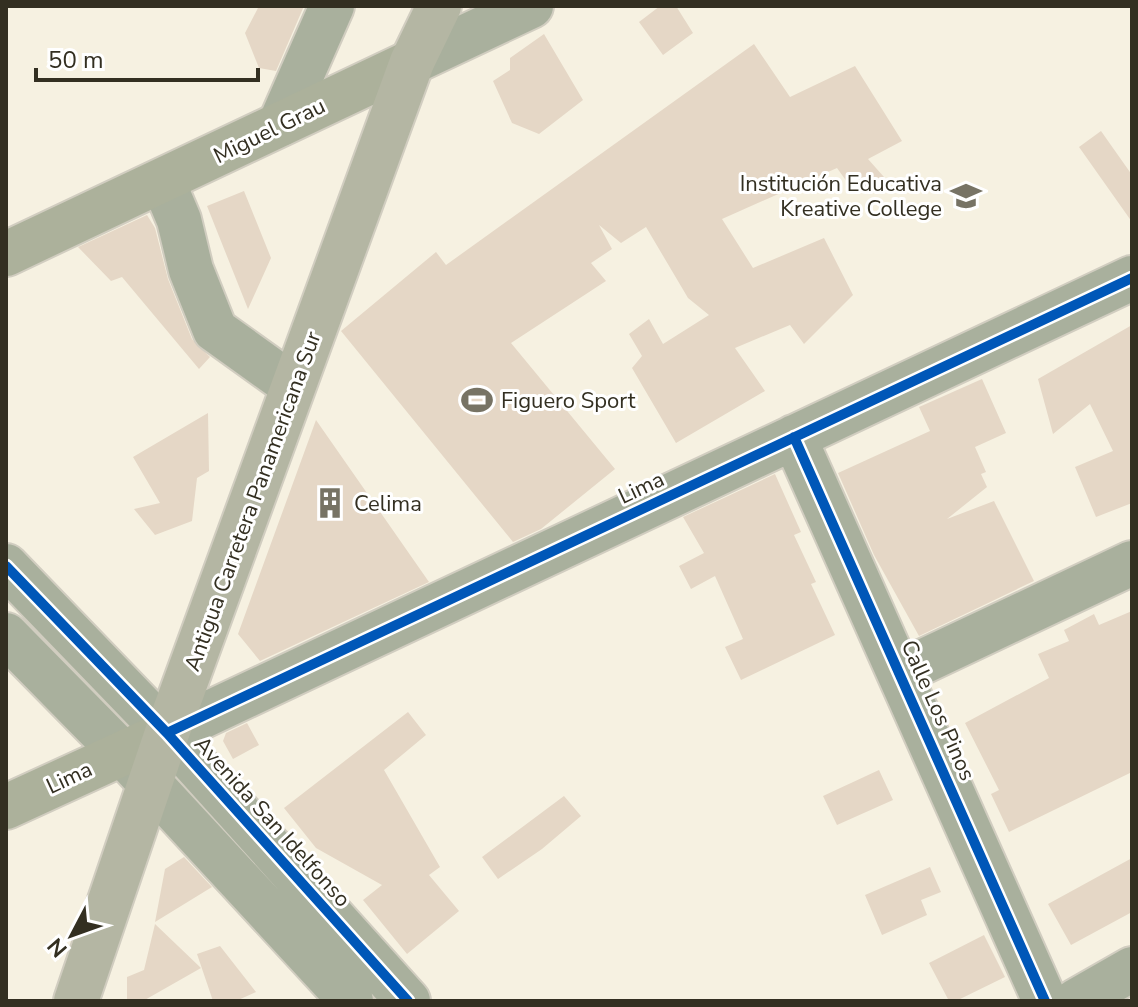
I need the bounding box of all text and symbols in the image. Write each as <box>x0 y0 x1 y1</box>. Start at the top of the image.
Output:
scale bar <box>36 32 258 82</box>
text: 50 m <box>48 44 104 76</box>
street label: Miguel Grau <box>209 91 330 171</box>
place label: Institución Educativa Kreative College <box>740 169 942 224</box>
school or university icon: Institución Educativa Kreative College <box>949 179 983 213</box>
street label: Antigua Carretera Panamericana Sur <box>177 327 329 675</box>
sports icon: Figuero Sport <box>460 383 494 417</box>
place label: Figuero Sport <box>501 386 636 416</box>
street label: Lima <box>614 464 669 512</box>
building icon: Celima <box>313 486 347 520</box>
place label: Celima <box>354 489 422 519</box>
street label: Calle Los Pinos <box>894 635 983 785</box>
street label: Avenida San Idelfonso <box>187 730 357 914</box>
street label: Lima <box>42 754 97 802</box>
north arrow <box>32 895 112 975</box>
text: N <box>41 931 74 964</box>

